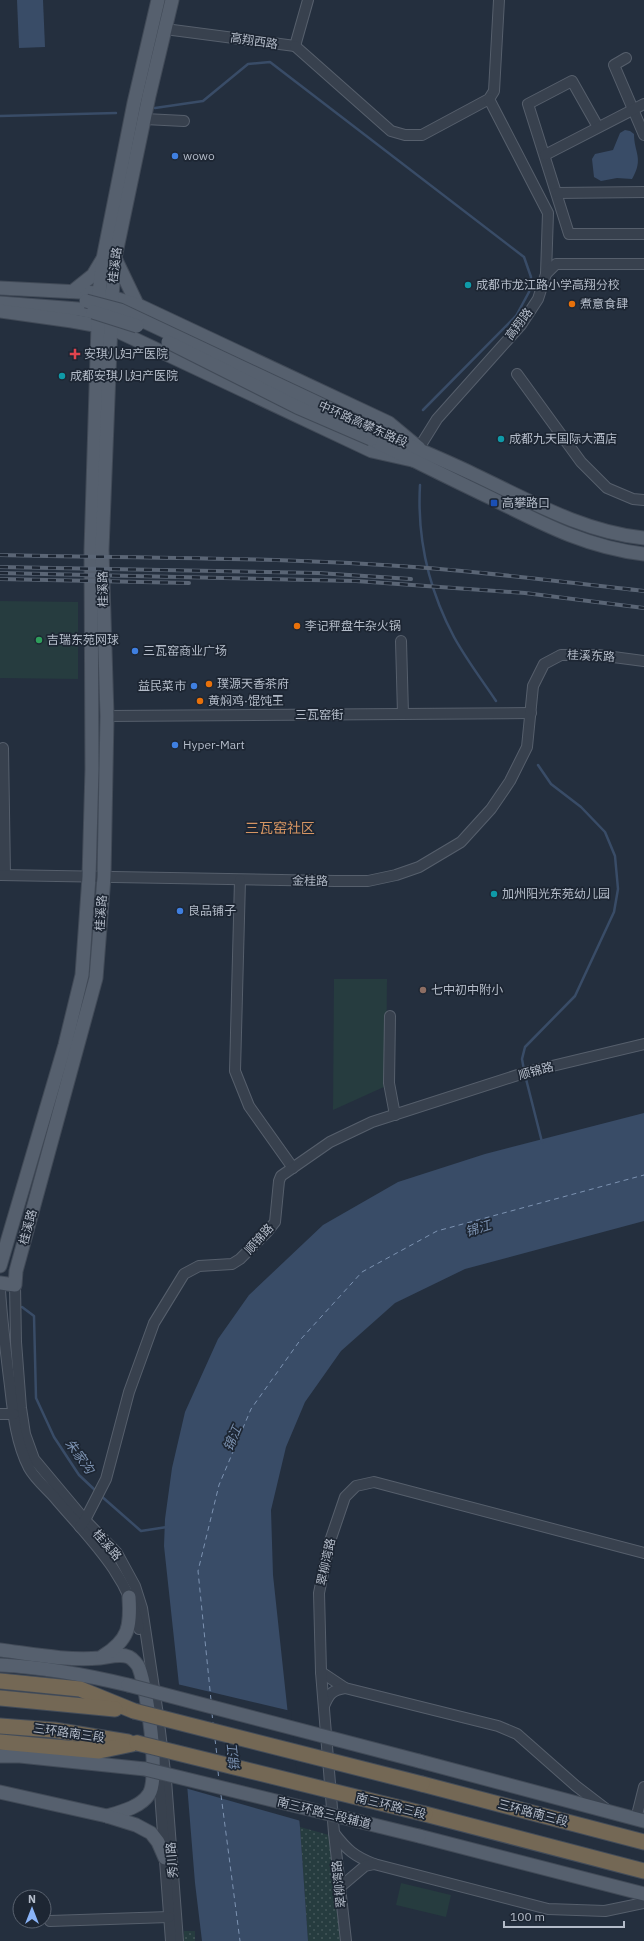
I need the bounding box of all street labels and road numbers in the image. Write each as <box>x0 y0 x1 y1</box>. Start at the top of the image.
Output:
street label: 高翔西路 <box>229 30 279 51</box>
street label: 桂溪路 <box>105 246 124 284</box>
street label: 高翔路 <box>502 305 535 343</box>
street label: 中环路高攀东路段 <box>316 397 410 450</box>
street label: 桂溪路 <box>95 571 110 607</box>
street label: 桂溪东路 <box>567 647 615 664</box>
street label: 三瓦窑街 <box>295 707 343 722</box>
street label: 金桂路 <box>292 873 328 888</box>
street label: 桂溪路 <box>92 894 109 931</box>
street label: 顺锦路 <box>517 1059 555 1082</box>
street label: 桂溪路 <box>16 1208 39 1246</box>
street label: 顺锦路 <box>241 1220 276 1257</box>
street label: 桂溪路 <box>90 1526 125 1563</box>
street label: 翠柳湾路 <box>313 1537 338 1587</box>
street label: 三环路南三段 <box>32 1720 106 1745</box>
street label: 南三环路三段 <box>354 1790 428 1822</box>
street label: 南三环路三段辅道 <box>276 1794 373 1831</box>
street label: 三环路南三段 <box>496 1796 570 1829</box>
street label: 秀川路 <box>163 1842 180 1879</box>
street label: 翠柳湾路 <box>329 1859 348 1909</box>

